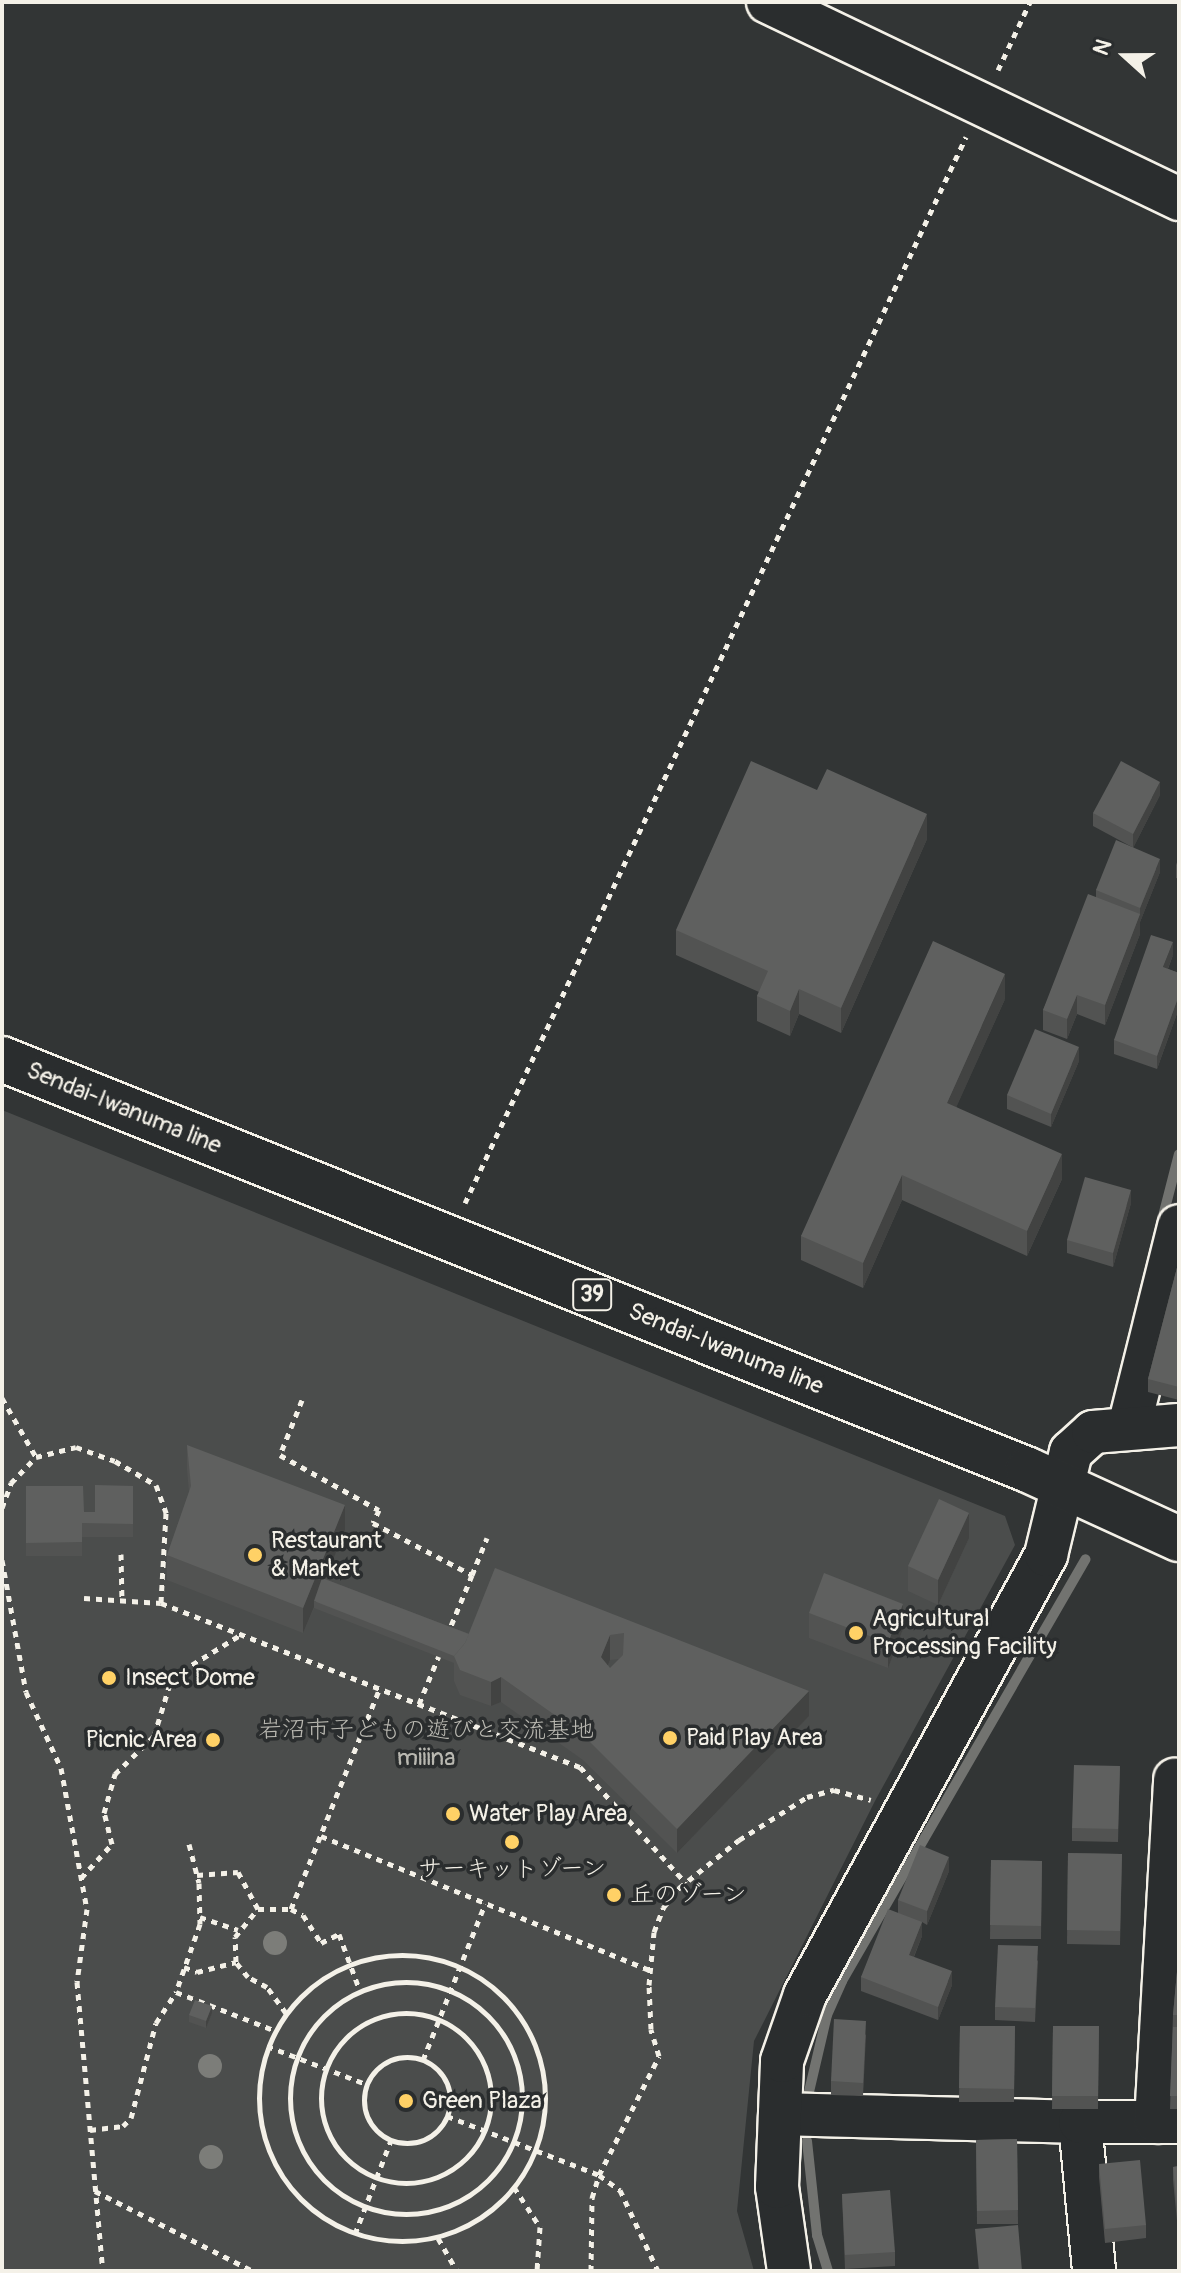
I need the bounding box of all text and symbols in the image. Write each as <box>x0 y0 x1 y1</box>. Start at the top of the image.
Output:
north arrow <box>1085 16 1165 96</box>
text: N <box>1087 35 1118 59</box>
street label: Sendai-Iwanuma line <box>22 1056 226 1160</box>
road number: 39 <box>572 1277 612 1313</box>
street label: Sendai-Iwanuma line <box>624 1297 828 1401</box>
place label: Restaurant & Market <box>271 1527 382 1583</box>
marker: Restaurant & Market <box>246 1546 264 1564</box>
place label: Agricultural Processing Facility <box>872 1605 1057 1661</box>
marker: Agricultural Processing Facility <box>847 1624 865 1642</box>
place label: Insect Dome <box>125 1664 255 1692</box>
marker: Insect Dome <box>100 1669 118 1687</box>
park label: 岩沼市子どもの遊びと交流基地 miiina <box>258 1716 594 1772</box>
place label: Paid Play Area <box>686 1724 823 1752</box>
place label: Picnic Area <box>85 1726 197 1754</box>
marker: Paid Play Area <box>661 1729 679 1747</box>
marker: Picnic Area <box>204 1731 222 1749</box>
place label: Water Play Area <box>469 1800 627 1828</box>
marker: Water Play Area <box>444 1805 462 1823</box>
marker: サーキットゾーン <box>503 1833 521 1851</box>
place label: サーキットゾーン <box>417 1855 607 1883</box>
place label: 丘のゾーン <box>630 1881 748 1909</box>
marker: 丘のゾーン <box>605 1886 623 1904</box>
place label: Green Plaza <box>422 2087 542 2115</box>
marker: Green Plaza <box>397 2092 415 2110</box>

